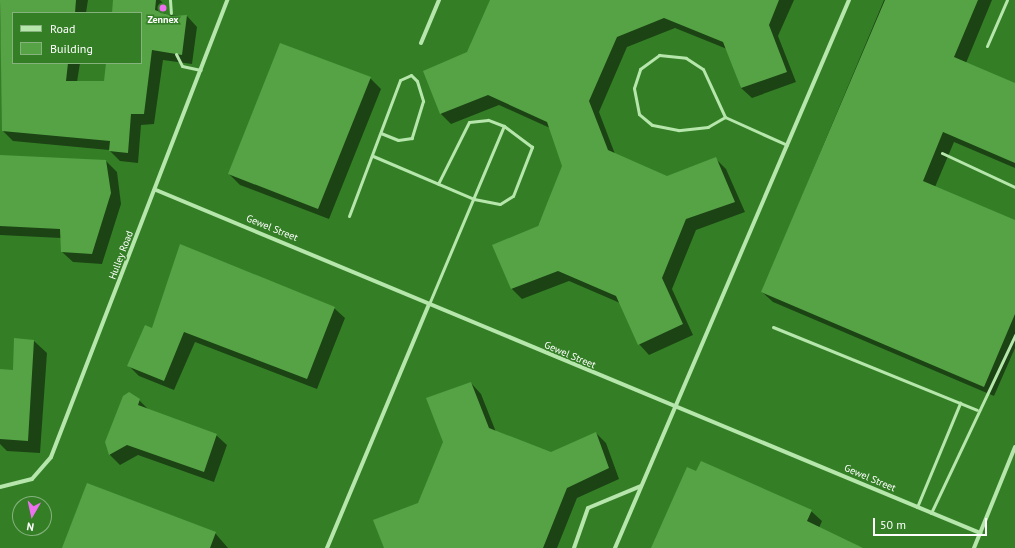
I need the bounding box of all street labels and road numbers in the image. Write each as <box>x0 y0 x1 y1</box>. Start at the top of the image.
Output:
street label: Gewel Street <box>244 212 300 244</box>
street label: Hulley Road <box>106 229 136 281</box>
street label: Gewel Street <box>543 339 597 371</box>
street label: Gewel Street <box>843 462 897 494</box>

